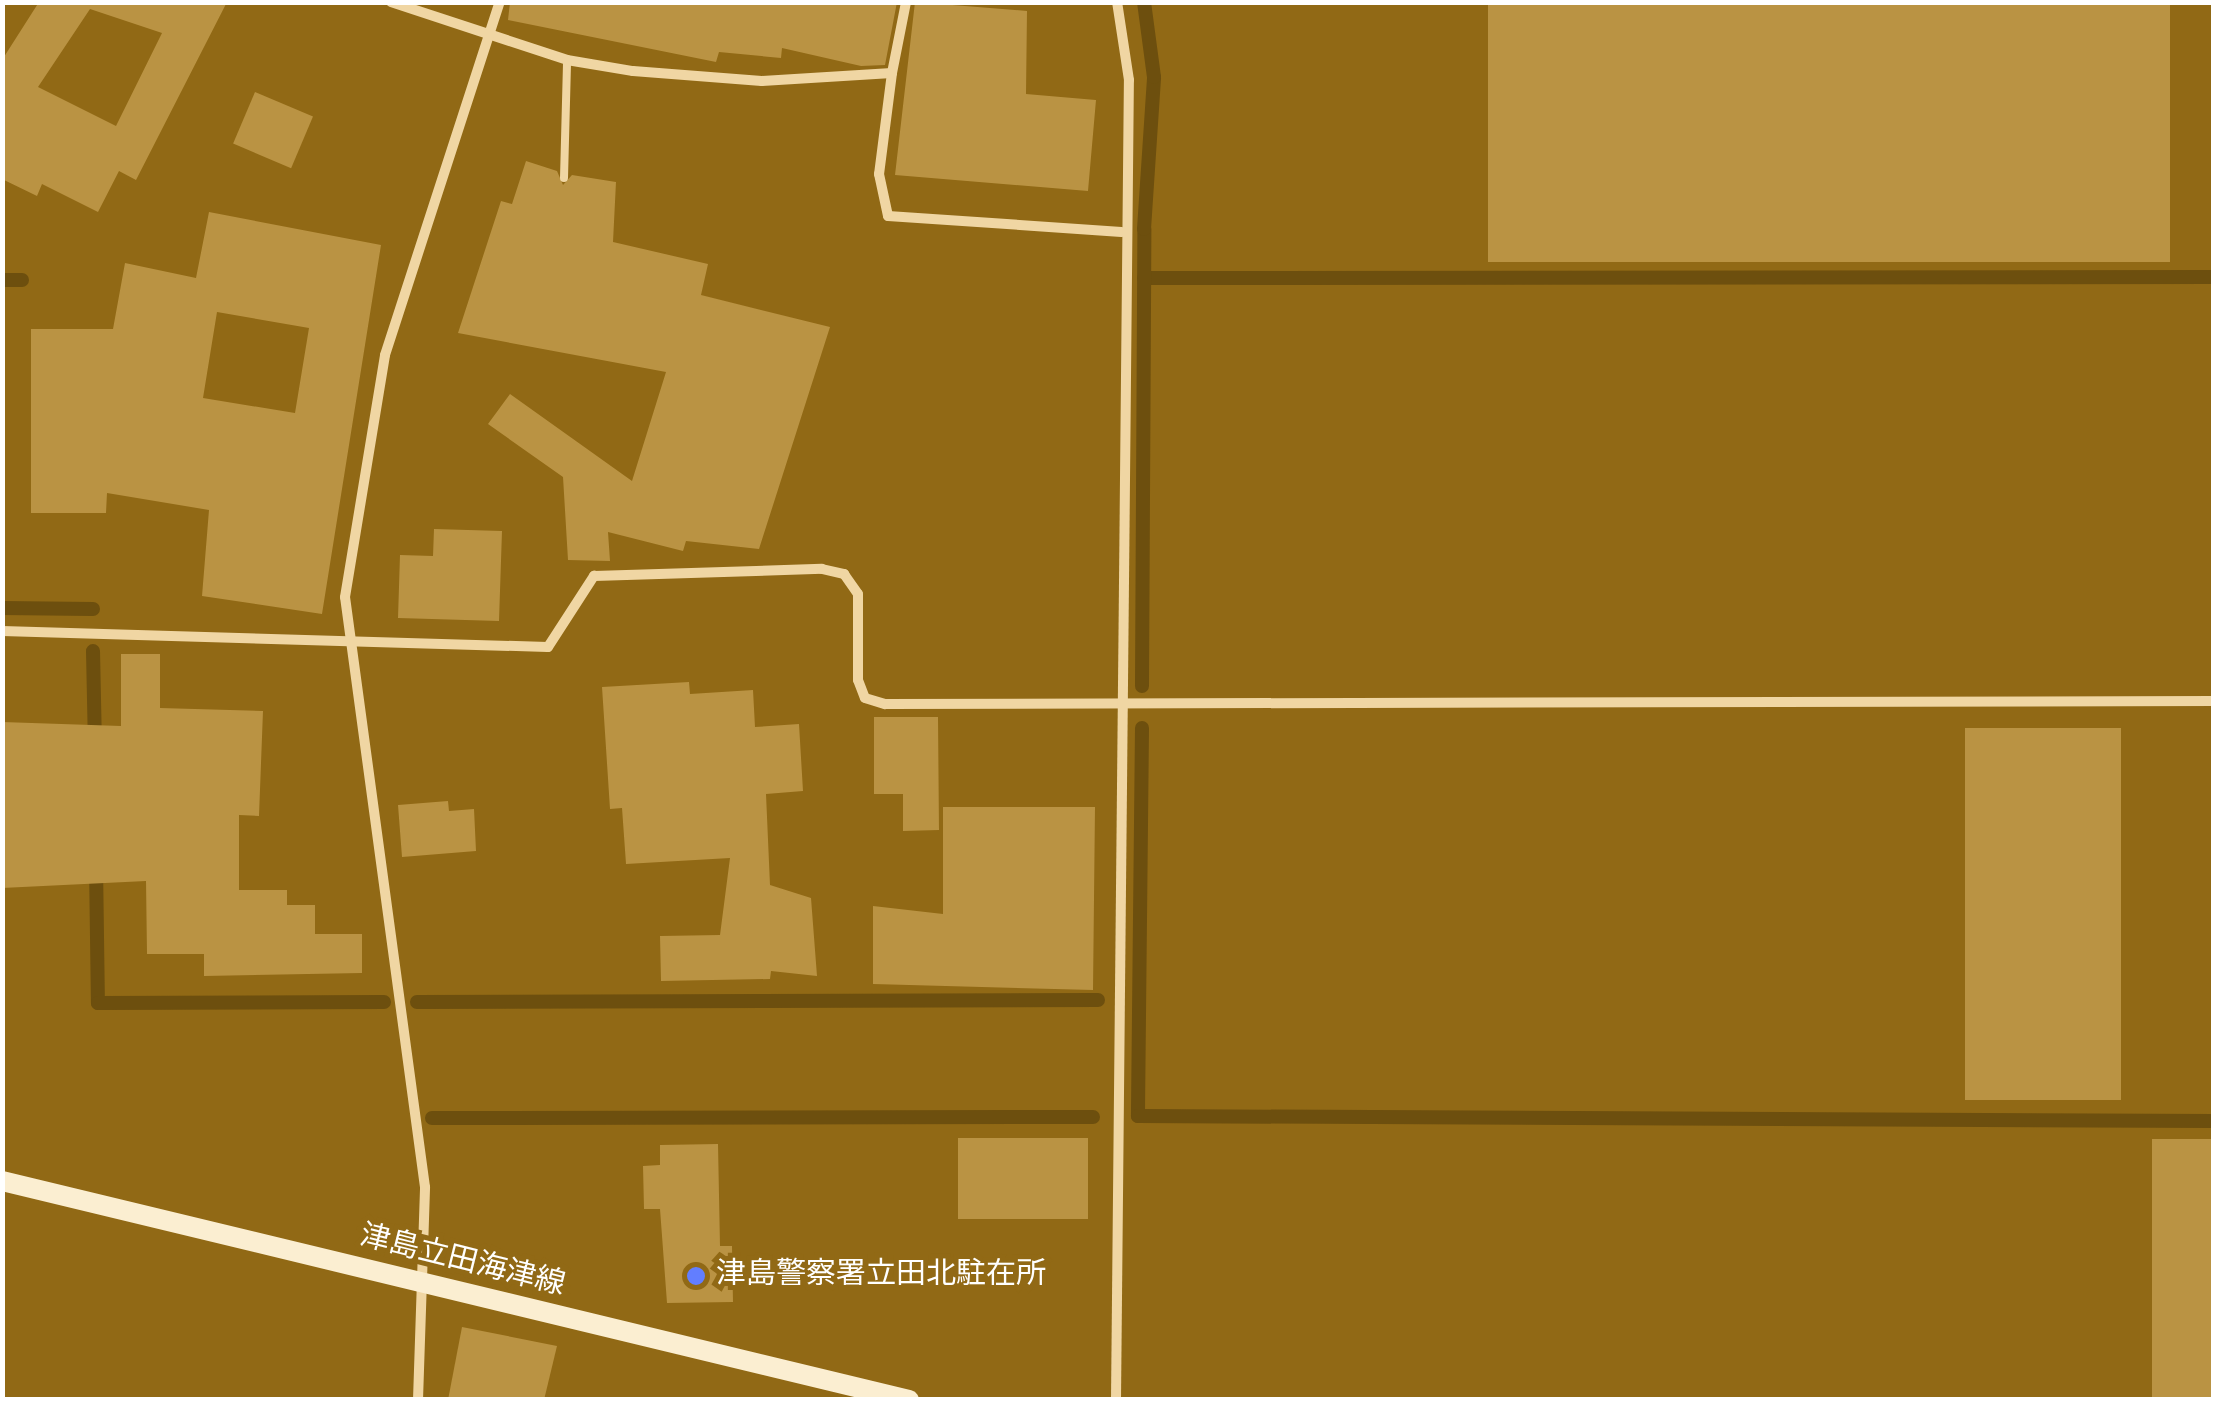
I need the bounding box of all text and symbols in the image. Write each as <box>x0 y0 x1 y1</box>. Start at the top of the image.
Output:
street label: 津島立田海津線 <box>356 1219 568 1305</box>
place label: 津島警察署立田北駐在所 <box>716 1258 1046 1294</box>
marker: 津島警察署立田北駐在所 <box>685 1265 707 1287</box>

